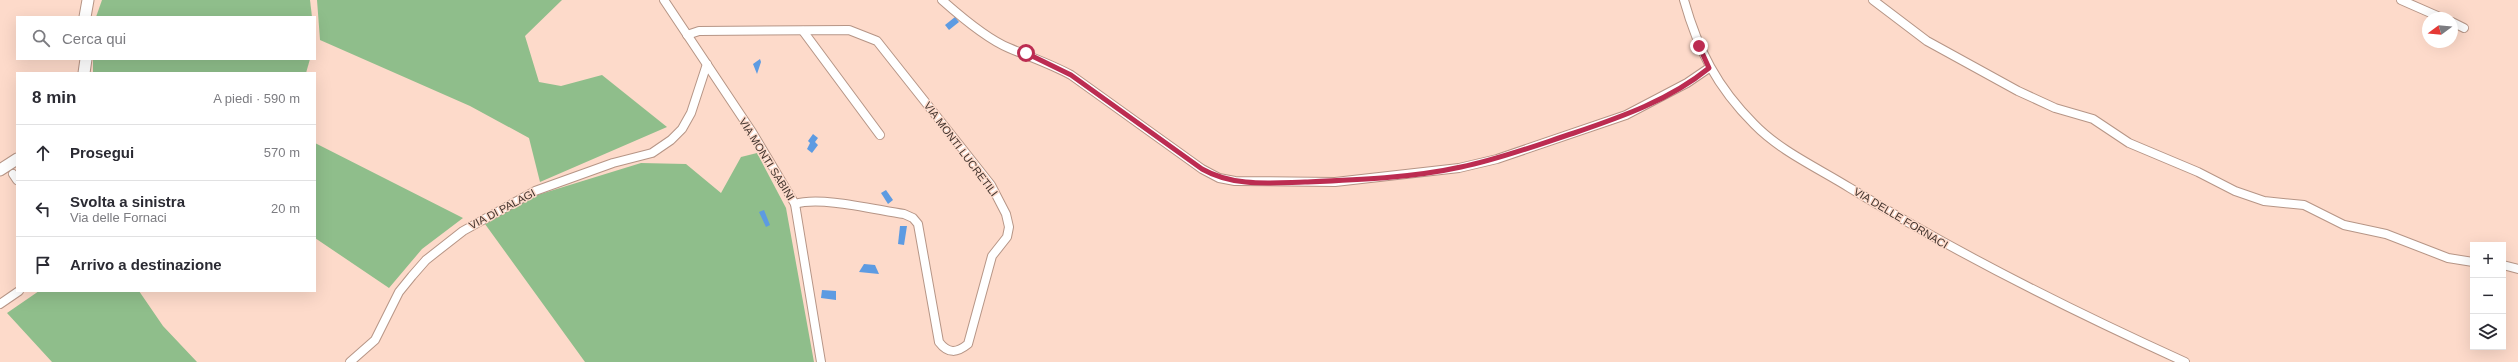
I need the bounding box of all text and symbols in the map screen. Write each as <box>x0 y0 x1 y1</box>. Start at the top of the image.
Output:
north arrow <box>2422 12 2458 48</box>
search box <box>16 16 316 60</box>
icon: search <box>30 27 52 49</box>
text: Cerca qui <box>62 30 126 47</box>
route end <box>1690 37 1708 55</box>
route start <box>1017 44 1035 62</box>
text: 8 min <box>32 88 76 107</box>
text: A piedi · 590 m <box>213 91 300 106</box>
street label: VIA MONTI LUCRETILI <box>922 99 1000 199</box>
street label: VIA MONTI SABINI <box>737 116 797 202</box>
icon: ahead <box>32 142 54 164</box>
text: Prosegui <box>70 144 134 161</box>
text: 570 m <box>264 145 300 160</box>
street label: VIA DELLE FORNACI <box>1852 185 1950 251</box>
street label: VIA DI PALAGI <box>467 187 537 231</box>
text: Svolta a sinistra <box>70 193 185 210</box>
icon: left <box>32 198 54 220</box>
text: 20 m <box>271 201 300 216</box>
text: Via delle Fornaci <box>70 210 167 225</box>
map controls <box>2470 242 2506 350</box>
button: + <box>2470 242 2506 278</box>
icon: arrive <box>32 254 54 276</box>
text: Arrivo a destinazione <box>70 256 222 273</box>
button: − <box>2470 278 2506 314</box>
button: layers <box>2470 314 2506 350</box>

